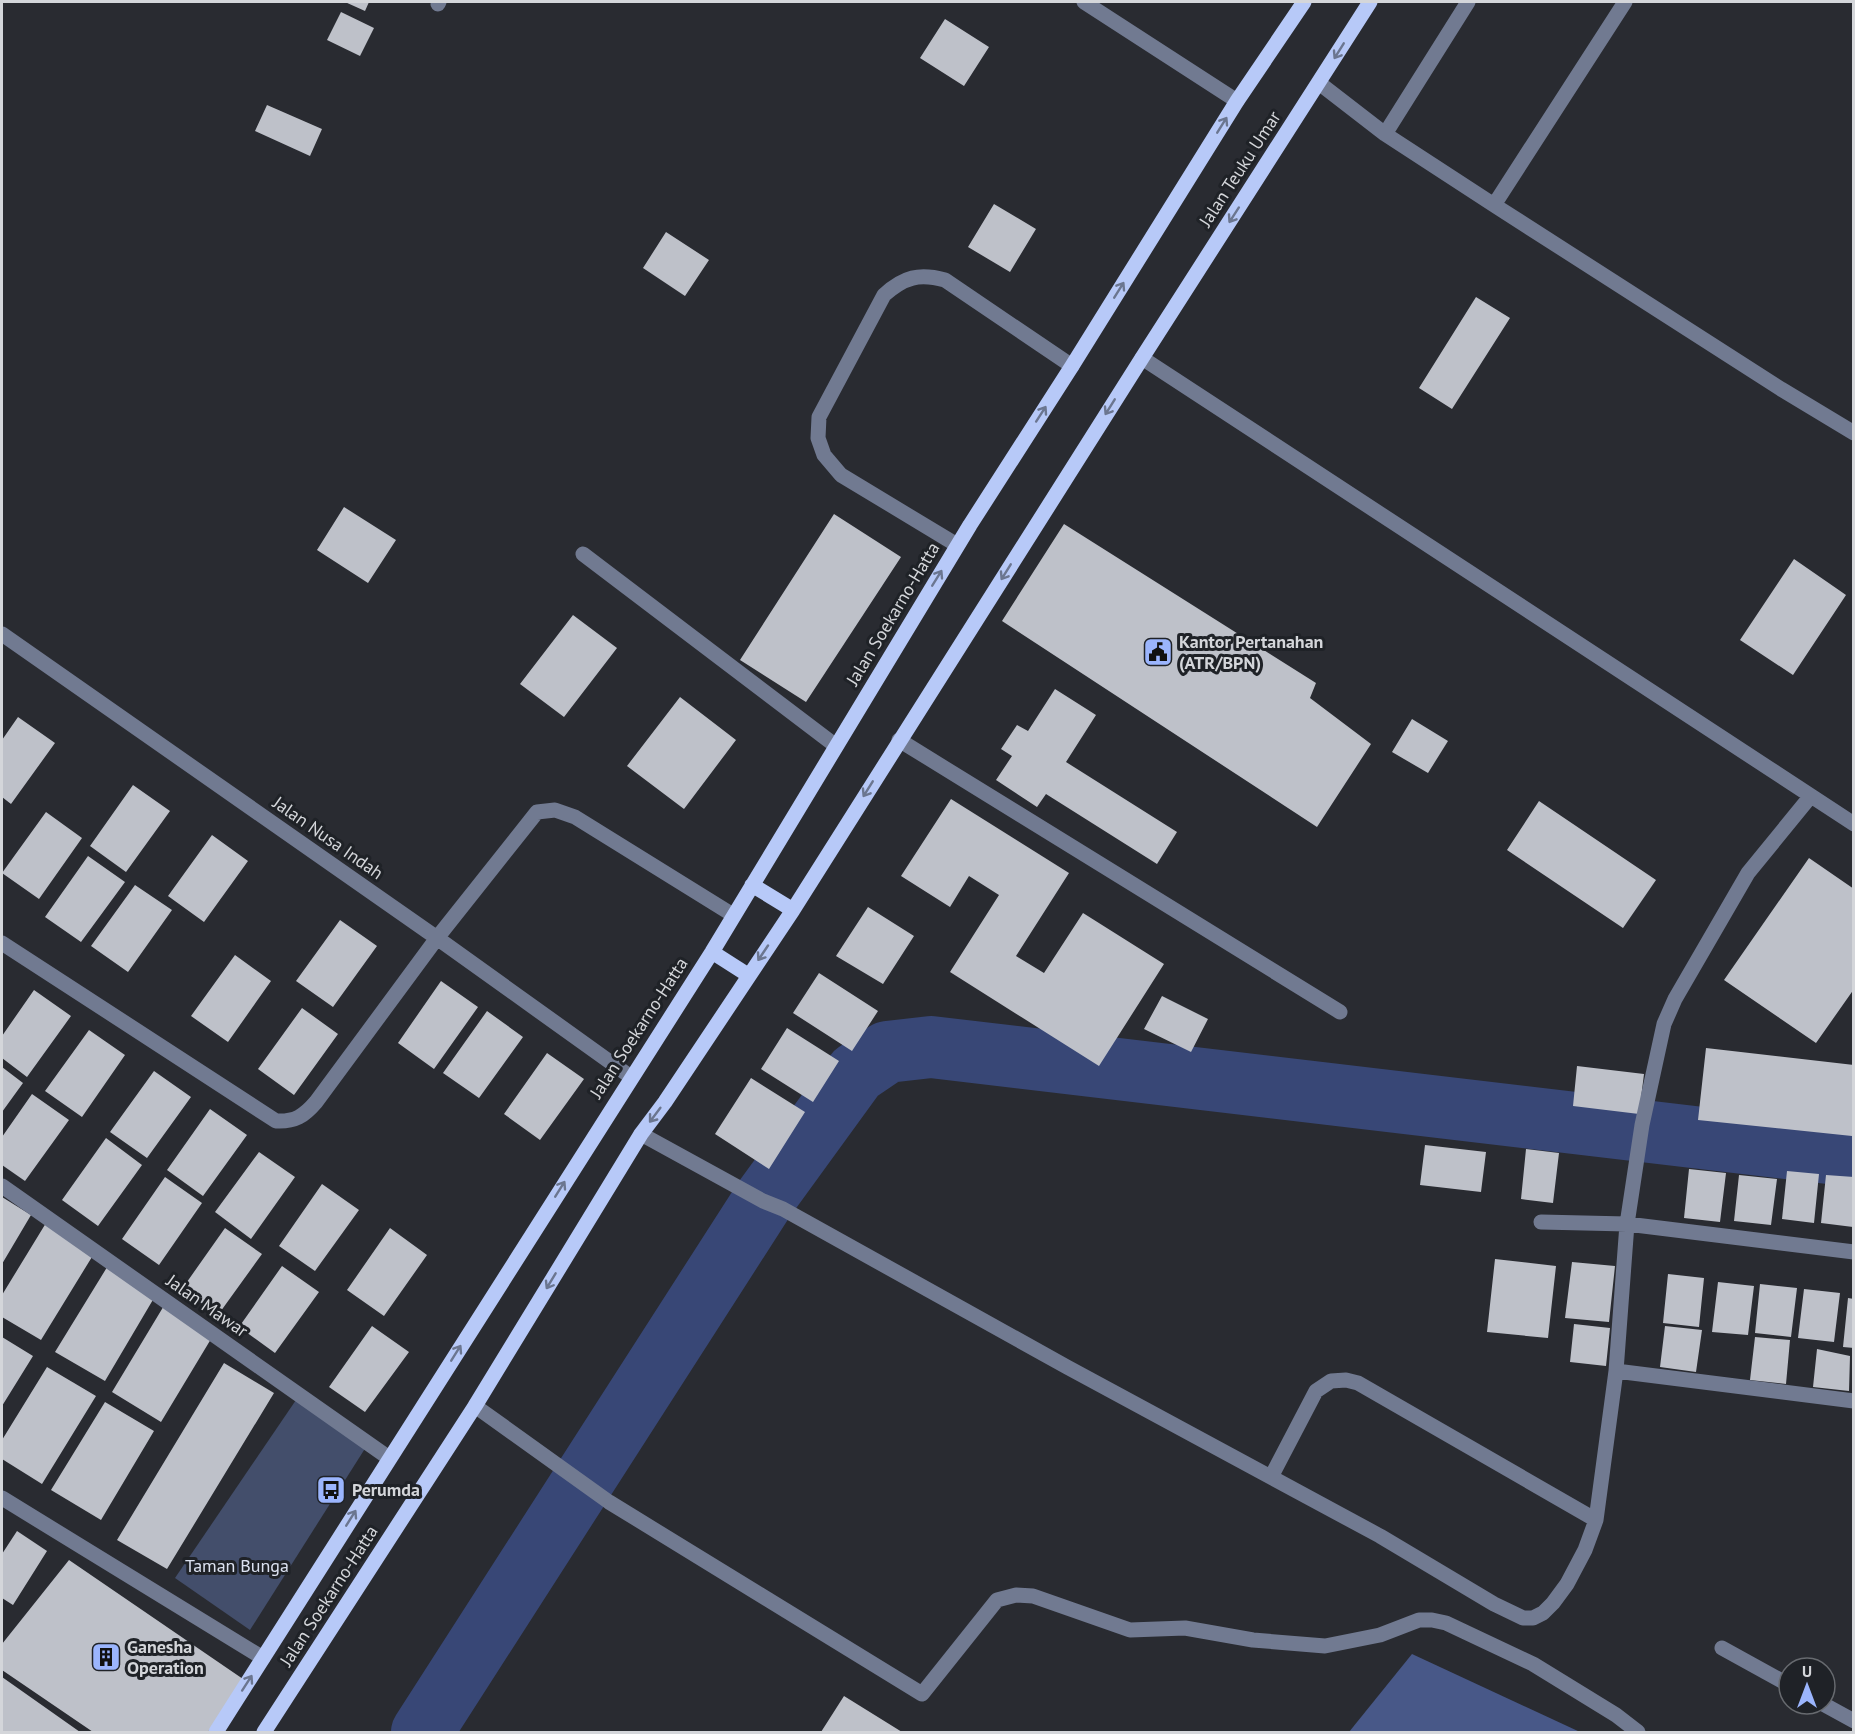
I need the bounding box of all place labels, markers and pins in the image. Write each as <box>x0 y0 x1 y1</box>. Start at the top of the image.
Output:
place label: Kantor Pertanahan (ATR/BPN) <box>1179 630 1323 674</box>
public building icon: Kantor Pertanahan (ATR/BPN) <box>1142 636 1174 668</box>
bus stop icon: Perumda <box>315 1474 347 1506</box>
place label: Perumda <box>352 1478 420 1501</box>
place label: Ganesha Operation <box>127 1635 204 1679</box>
building icon: Ganesha Operation <box>90 1641 122 1673</box>

